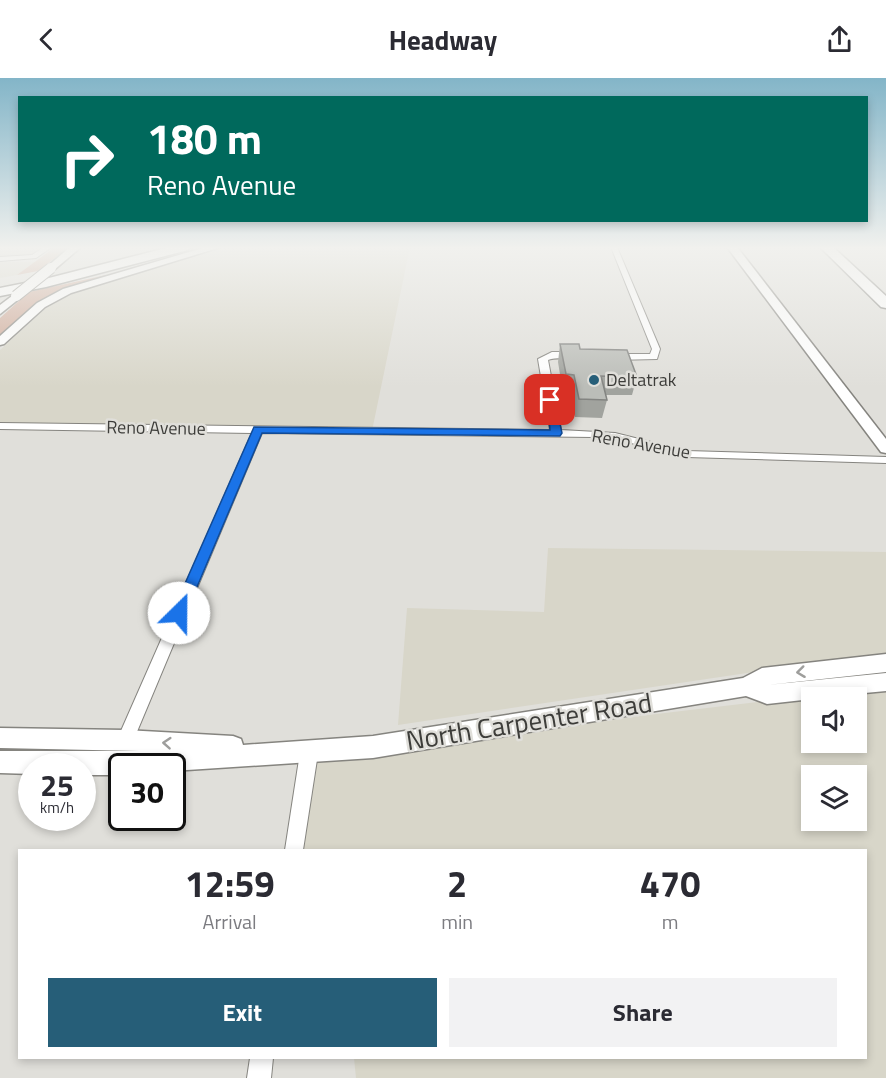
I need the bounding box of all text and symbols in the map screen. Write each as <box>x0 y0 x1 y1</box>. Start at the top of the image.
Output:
text: Headway <box>389 19 497 60</box>
icon: back <box>30 23 63 56</box>
icon: share <box>823 23 856 56</box>
text: 180 m <box>147 106 262 170</box>
icon: right <box>48 120 126 198</box>
text: Reno Avenue <box>147 164 296 205</box>
place label: Deltatrak <box>606 366 677 393</box>
marker: Deltatrak <box>587 373 601 387</box>
pin <box>524 374 575 425</box>
icon: arrive <box>533 383 566 416</box>
street label: Reno Avenue <box>106 413 206 442</box>
street label: Reno Avenue <box>590 422 692 465</box>
position arrow <box>147 581 211 645</box>
one-way arrow <box>796 665 805 678</box>
street label: North Carpenter Road <box>403 681 655 760</box>
map controls <box>801 687 867 831</box>
button: sound <box>801 687 867 753</box>
one-way arrow <box>163 737 172 750</box>
speed limit sign: 30 <box>108 753 186 831</box>
text: 25 <box>40 762 74 808</box>
button: layers <box>801 765 867 831</box>
text: km/h <box>40 796 74 819</box>
text: 12:59 <box>185 856 275 911</box>
text: 2 <box>447 856 467 911</box>
text: 470 <box>640 856 700 911</box>
text: Arrival <box>203 906 257 937</box>
text: min <box>441 906 473 937</box>
text: m <box>662 906 678 937</box>
button: Exit <box>48 978 437 1047</box>
button: Share <box>449 978 837 1047</box>

